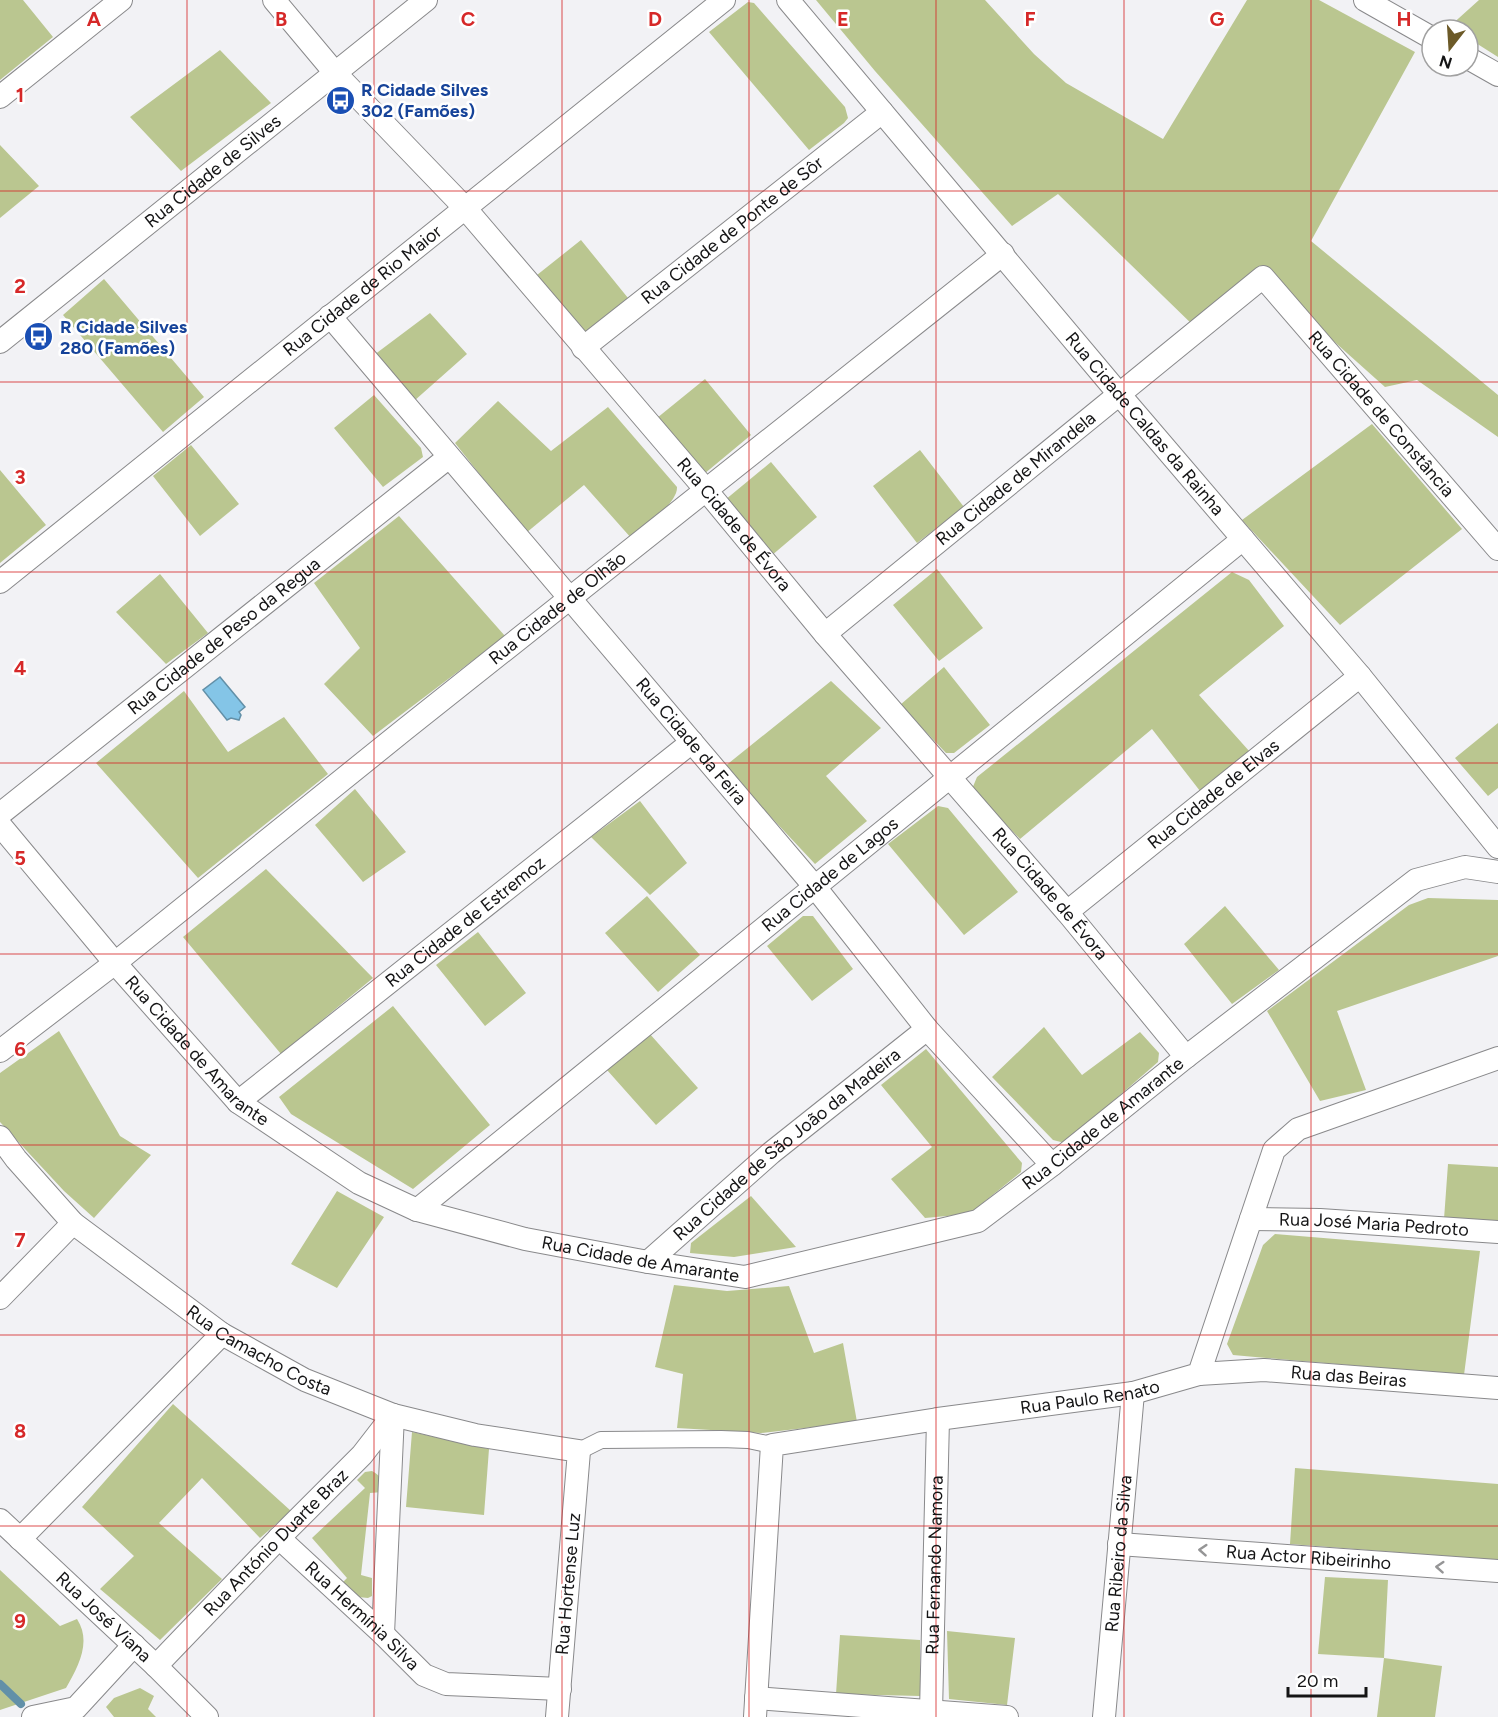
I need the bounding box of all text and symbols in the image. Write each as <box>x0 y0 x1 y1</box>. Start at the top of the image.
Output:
text: A <box>87 7 102 31</box>
text: B <box>275 7 287 31</box>
text: C <box>461 7 475 31</box>
text: D <box>648 7 662 31</box>
text: E <box>837 7 849 31</box>
text: F <box>1024 7 1036 31</box>
text: G <box>1210 7 1225 31</box>
text: H <box>1397 7 1412 31</box>
north arrow <box>1420 18 1480 78</box>
text: N <box>1437 51 1454 73</box>
place label: R Cidade Silves 302 (Famões) <box>361 79 489 122</box>
text: 1 <box>16 83 24 107</box>
bus stop icon: R Cidade Silves 302 (Famões) <box>324 84 356 116</box>
street label: Rua Cidade de Silves <box>140 110 285 232</box>
street label: Rua Cidade de Ponte de Sôr <box>637 152 828 309</box>
street label: Rua Cidade de Rio Maior <box>279 220 446 361</box>
text: 2 <box>14 274 26 298</box>
place label: R Cidade Silves 280 (Famões) <box>60 316 188 359</box>
bus stop icon: R Cidade Silves 280 (Famões) <box>23 321 55 353</box>
street label: Rua Cidade de Constância <box>1303 326 1459 502</box>
street label: Rua Cidade Caldas da Rainha <box>1061 328 1229 520</box>
street label: Rua Cidade de Mirandela <box>931 407 1100 550</box>
street label: Rua Cidade de Évora <box>672 453 796 596</box>
text: 3 <box>14 465 26 489</box>
street label: Rua Cidade de Olhão <box>484 547 630 669</box>
street label: Rua Cidade de Peso da Regua <box>123 553 325 719</box>
text: 4 <box>14 656 27 680</box>
street label: Rua Cidade da Feira <box>631 673 751 809</box>
street label: Rua Cidade de Elvas <box>1143 734 1284 854</box>
street label: Rua Cidade de Lagos <box>757 813 903 937</box>
street label: Rua Cidade de Évora <box>988 823 1113 964</box>
text: 5 <box>14 846 26 870</box>
street label: Rua Cidade de Estremoz <box>381 852 550 992</box>
street label: Rua Cidade de Amarante <box>120 971 273 1131</box>
text: 6 <box>14 1037 26 1061</box>
street label: Rua Cidade de São João da Madeira <box>669 1043 905 1245</box>
street label: Rua Cidade de Amarante <box>1018 1052 1188 1195</box>
street label: Rua José Maria Pedroto <box>1279 1208 1469 1241</box>
text: 7 <box>14 1228 26 1252</box>
street label: Rua Cidade de Amarante <box>540 1231 741 1287</box>
street label: Rua Camacho Costa <box>182 1300 335 1400</box>
street label: Rua das Beiras <box>1290 1361 1407 1392</box>
street label: Rua Paulo Renato <box>1019 1375 1162 1419</box>
text: 8 <box>14 1419 26 1443</box>
street label: Rua António Duarte Braz <box>199 1464 353 1621</box>
street label: Rua Ribeiro da Silva <box>1101 1474 1137 1633</box>
street label: Rua Fernando Namora <box>921 1475 948 1655</box>
street label: Rua Hortense Luz <box>551 1512 585 1656</box>
street label: Rua Actor Ribeirinho <box>1225 1541 1392 1574</box>
one-way arrow <box>1199 1544 1208 1557</box>
street label: Rua Hermínia Silva <box>300 1557 424 1675</box>
one-way arrow <box>1435 1560 1444 1573</box>
street label: Rua José Viana <box>51 1567 156 1667</box>
text: 9 <box>14 1609 26 1633</box>
scale bar <box>1288 1660 1366 1698</box>
text: 20 m <box>1297 1670 1338 1692</box>

